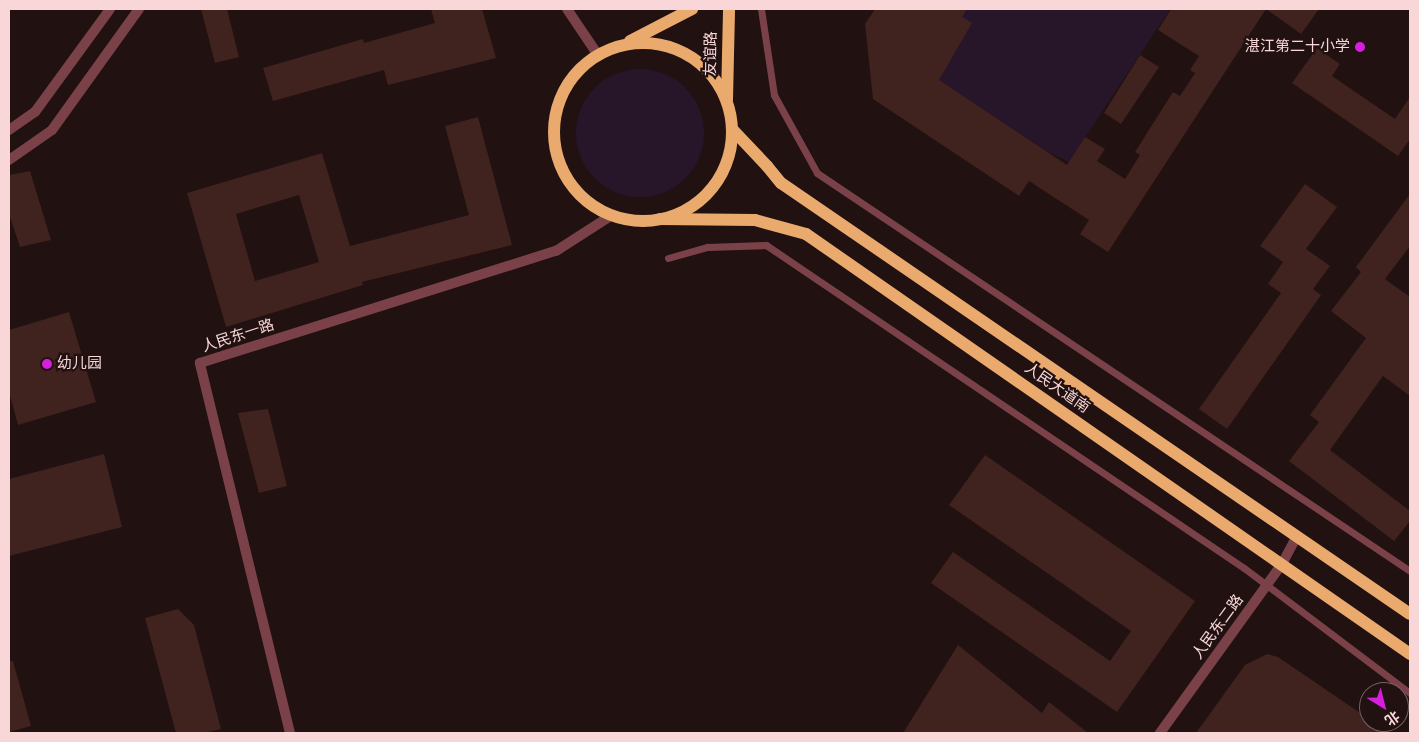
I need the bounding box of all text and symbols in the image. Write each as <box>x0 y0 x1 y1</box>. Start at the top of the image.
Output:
street label: 友谊路 <box>702 31 720 77</box>
place label: 湛江第二十小学 <box>1245 38 1350 56</box>
marker: 湛江第二十小学 <box>1354 41 1366 53</box>
street label: 人民东一路 <box>200 316 276 356</box>
place label: 幼儿园 <box>57 355 102 373</box>
marker: 幼儿园 <box>41 358 53 370</box>
street label: 人民大道南 <box>1021 359 1093 417</box>
street label: 人民东二路 <box>1189 591 1247 663</box>
north arrow <box>1359 682 1409 732</box>
text: 北 <box>1381 706 1404 731</box>

